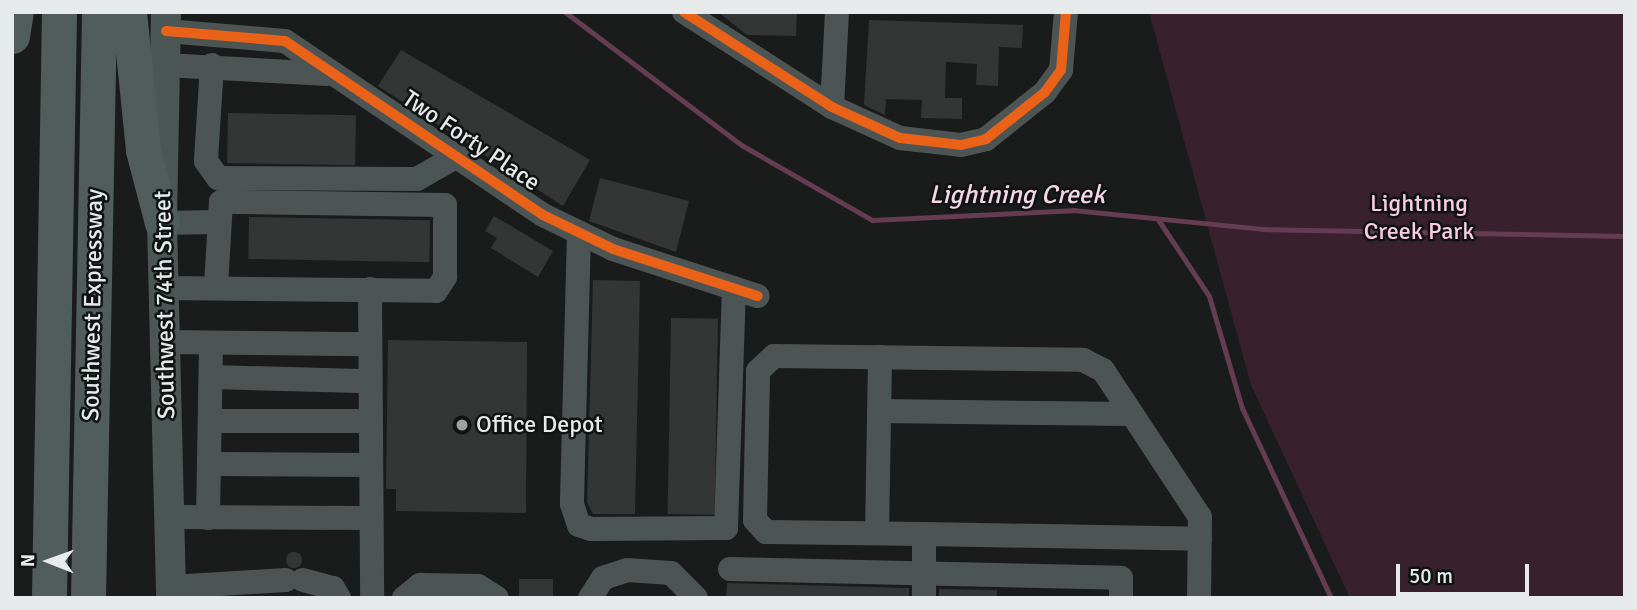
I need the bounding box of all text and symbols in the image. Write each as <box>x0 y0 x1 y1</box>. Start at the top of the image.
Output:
street label: Two Forty Place <box>397 84 545 198</box>
water label: Lightning Creek <box>929 180 1105 212</box>
street label: Southwest Expressway <box>77 189 109 421</box>
park label: Lightning Creek Park <box>1364 190 1474 246</box>
street label: Southwest 74th Street <box>149 191 181 419</box>
place label: Office Depot <box>476 411 603 439</box>
marker: Office Depot <box>454 417 470 433</box>
north arrow <box>14 526 84 596</box>
scale bar <box>1399 550 1532 594</box>
text: N <box>16 554 40 567</box>
text: 50 m <box>1409 563 1453 589</box>

